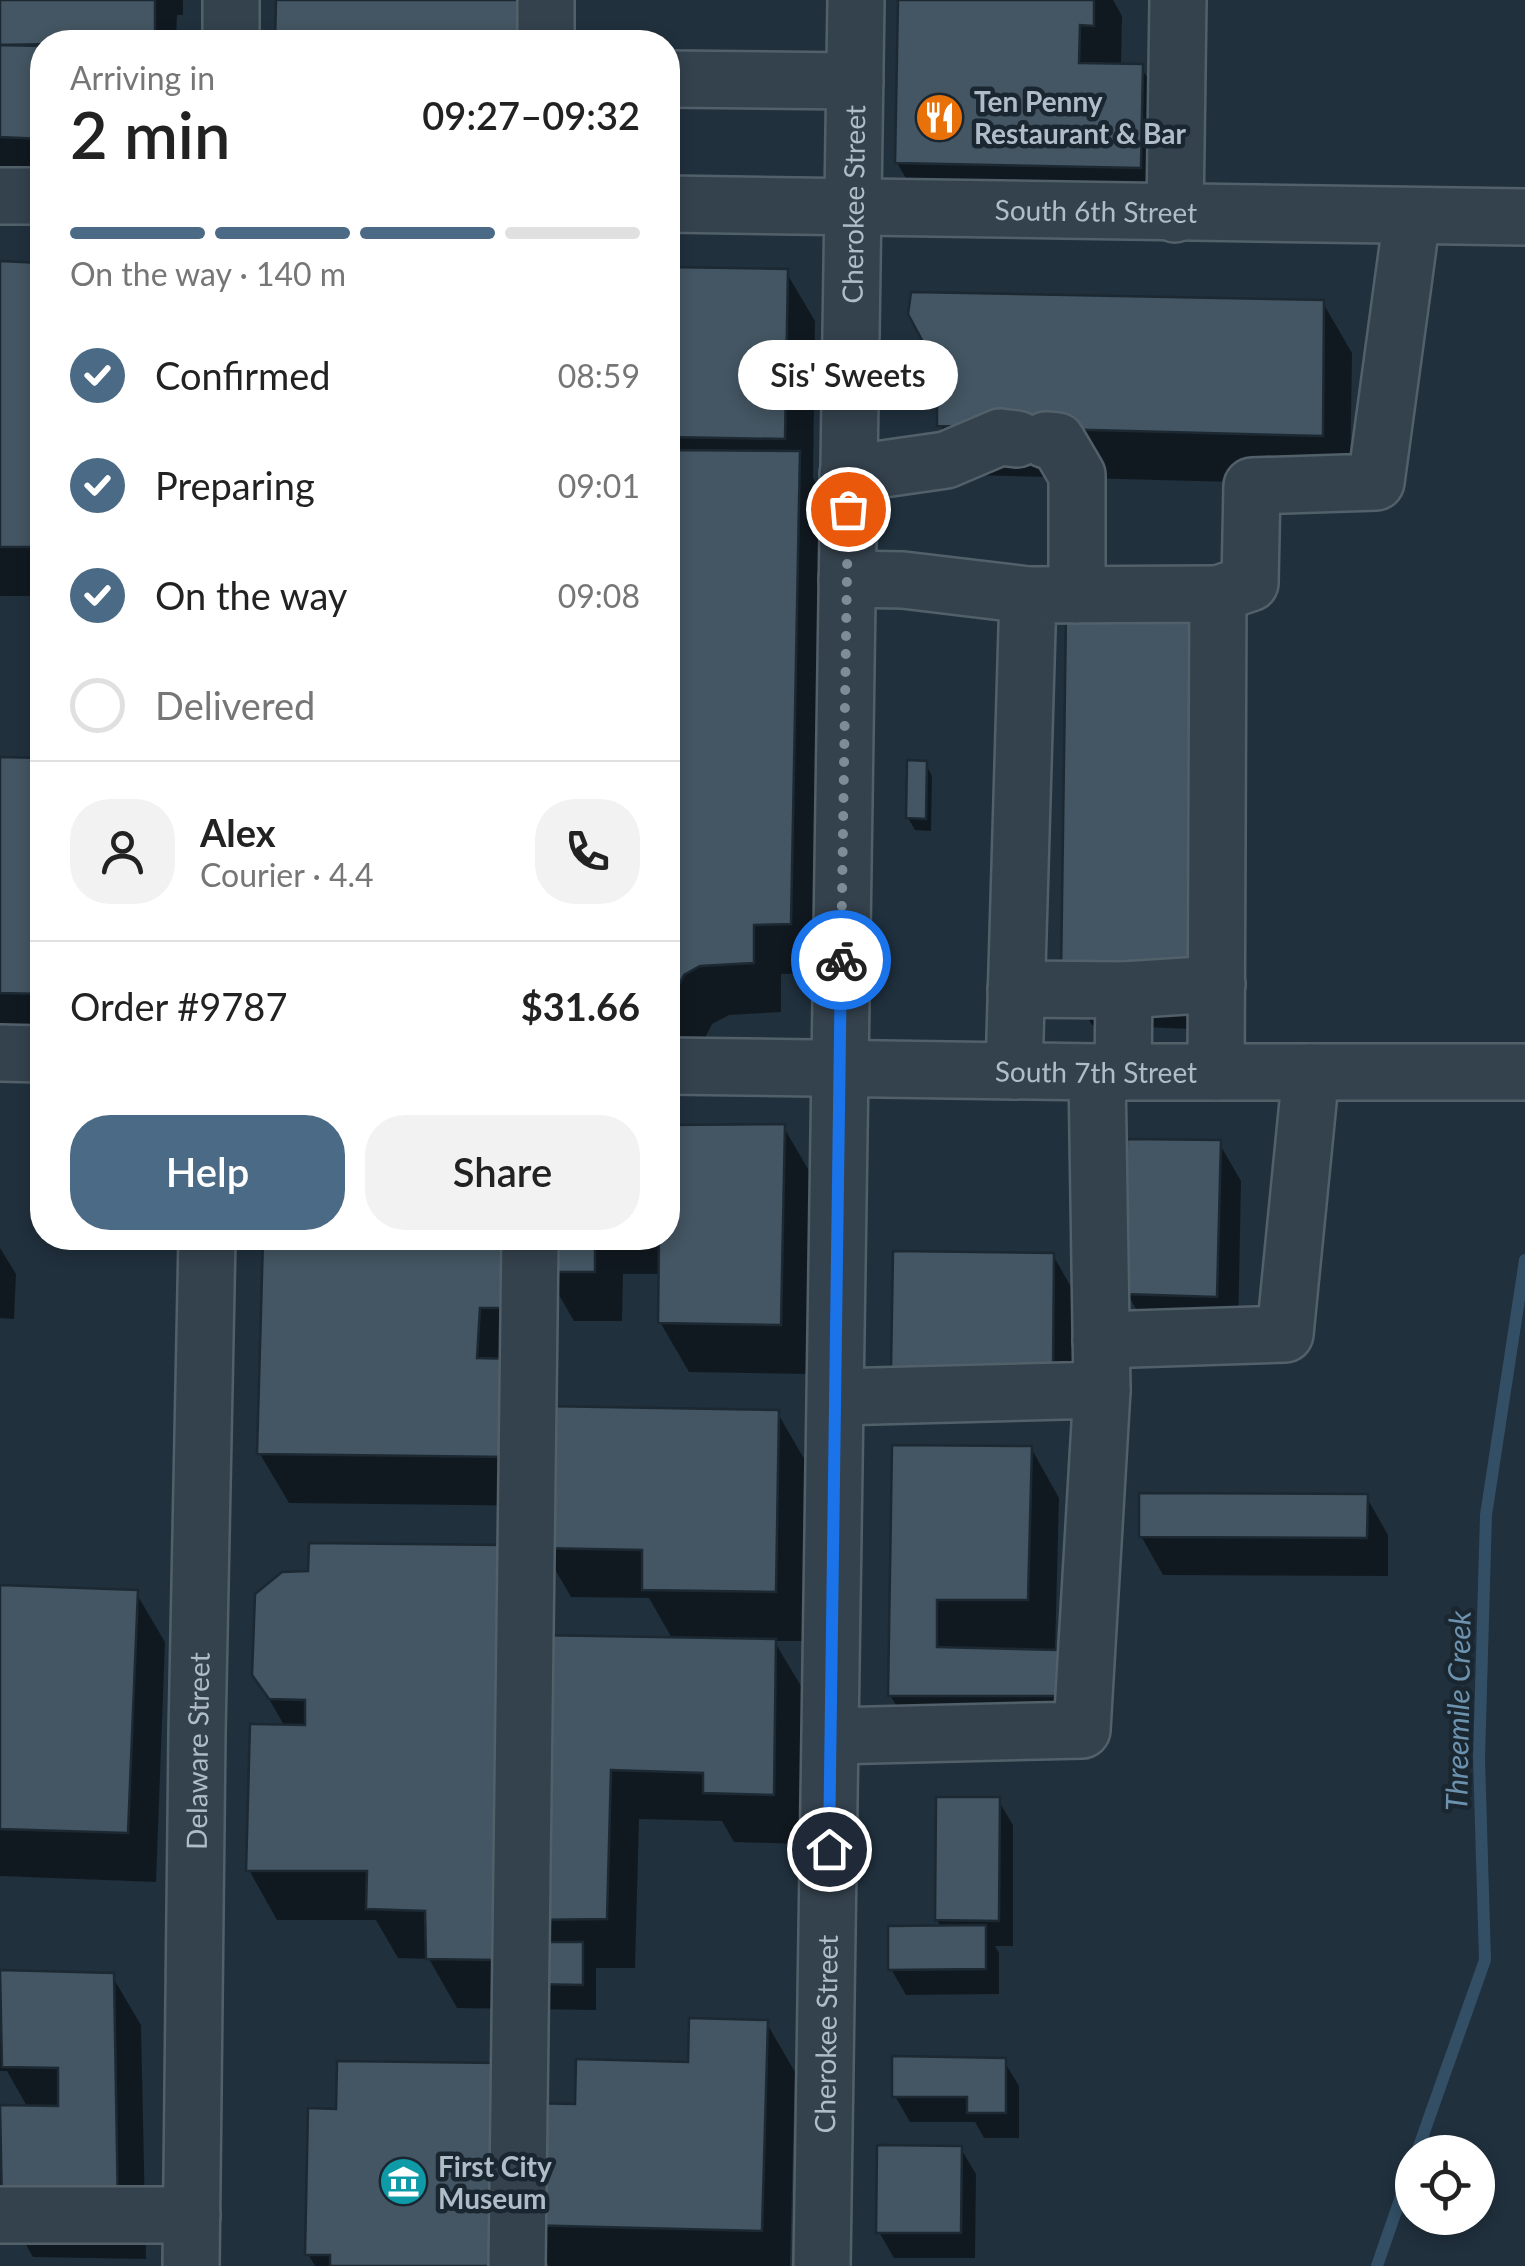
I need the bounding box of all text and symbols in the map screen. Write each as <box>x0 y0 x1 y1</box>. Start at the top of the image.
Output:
text: Arriving in <box>70 58 215 97</box>
place label: Ten Penny Restaurant & Bar <box>974 84 1187 150</box>
restaurant icon: Ten Penny Restaurant & Bar <box>913 91 965 143</box>
text: 09:27–09:32 <box>422 92 640 138</box>
text: 2 min <box>70 95 230 173</box>
street label: Cherokee Street <box>834 105 871 304</box>
street label: South 6th Street <box>995 192 1197 229</box>
text: On the way · 140 m <box>70 254 346 293</box>
callout: Sis' Sweets <box>738 339 958 409</box>
icon: check <box>70 348 125 403</box>
text: Confirmed <box>155 352 331 398</box>
text: Sis' Sweets <box>770 355 926 394</box>
text: 08:59 <box>558 356 640 395</box>
icon: check <box>70 458 125 513</box>
text: Preparing <box>155 462 315 508</box>
text: 09:01 <box>558 466 640 505</box>
pin <box>806 467 891 552</box>
icon: bag <box>821 482 876 537</box>
icon: check <box>70 568 125 623</box>
text: On the way <box>155 572 347 618</box>
text: 09:08 <box>558 576 640 615</box>
text: Delivered <box>155 682 315 728</box>
button: person <box>70 799 175 904</box>
button: phone <box>535 799 640 904</box>
text: Alex <box>200 809 276 855</box>
text: Courier · 4.4 <box>200 855 374 894</box>
courier <box>791 910 891 1010</box>
icon: bike <box>814 933 869 988</box>
text: Order #9787 <box>70 983 287 1029</box>
text: $31.66 <box>521 983 640 1029</box>
street label: South 7th Street <box>995 1054 1197 1089</box>
button: Help <box>70 1115 345 1230</box>
button: Share <box>365 1115 640 1230</box>
water label: Threemile Creek <box>1437 1610 1477 1811</box>
street label: Delaware Street <box>179 1652 216 1850</box>
pin <box>787 1807 872 1892</box>
icon: home <box>802 1822 857 1877</box>
street label: Cherokee Street <box>807 1934 844 2134</box>
map controls <box>1395 2135 1495 2235</box>
button: locate <box>1395 2135 1495 2235</box>
place label: First City Museum <box>438 2149 552 2215</box>
museum icon: First City Museum <box>377 2156 429 2208</box>

